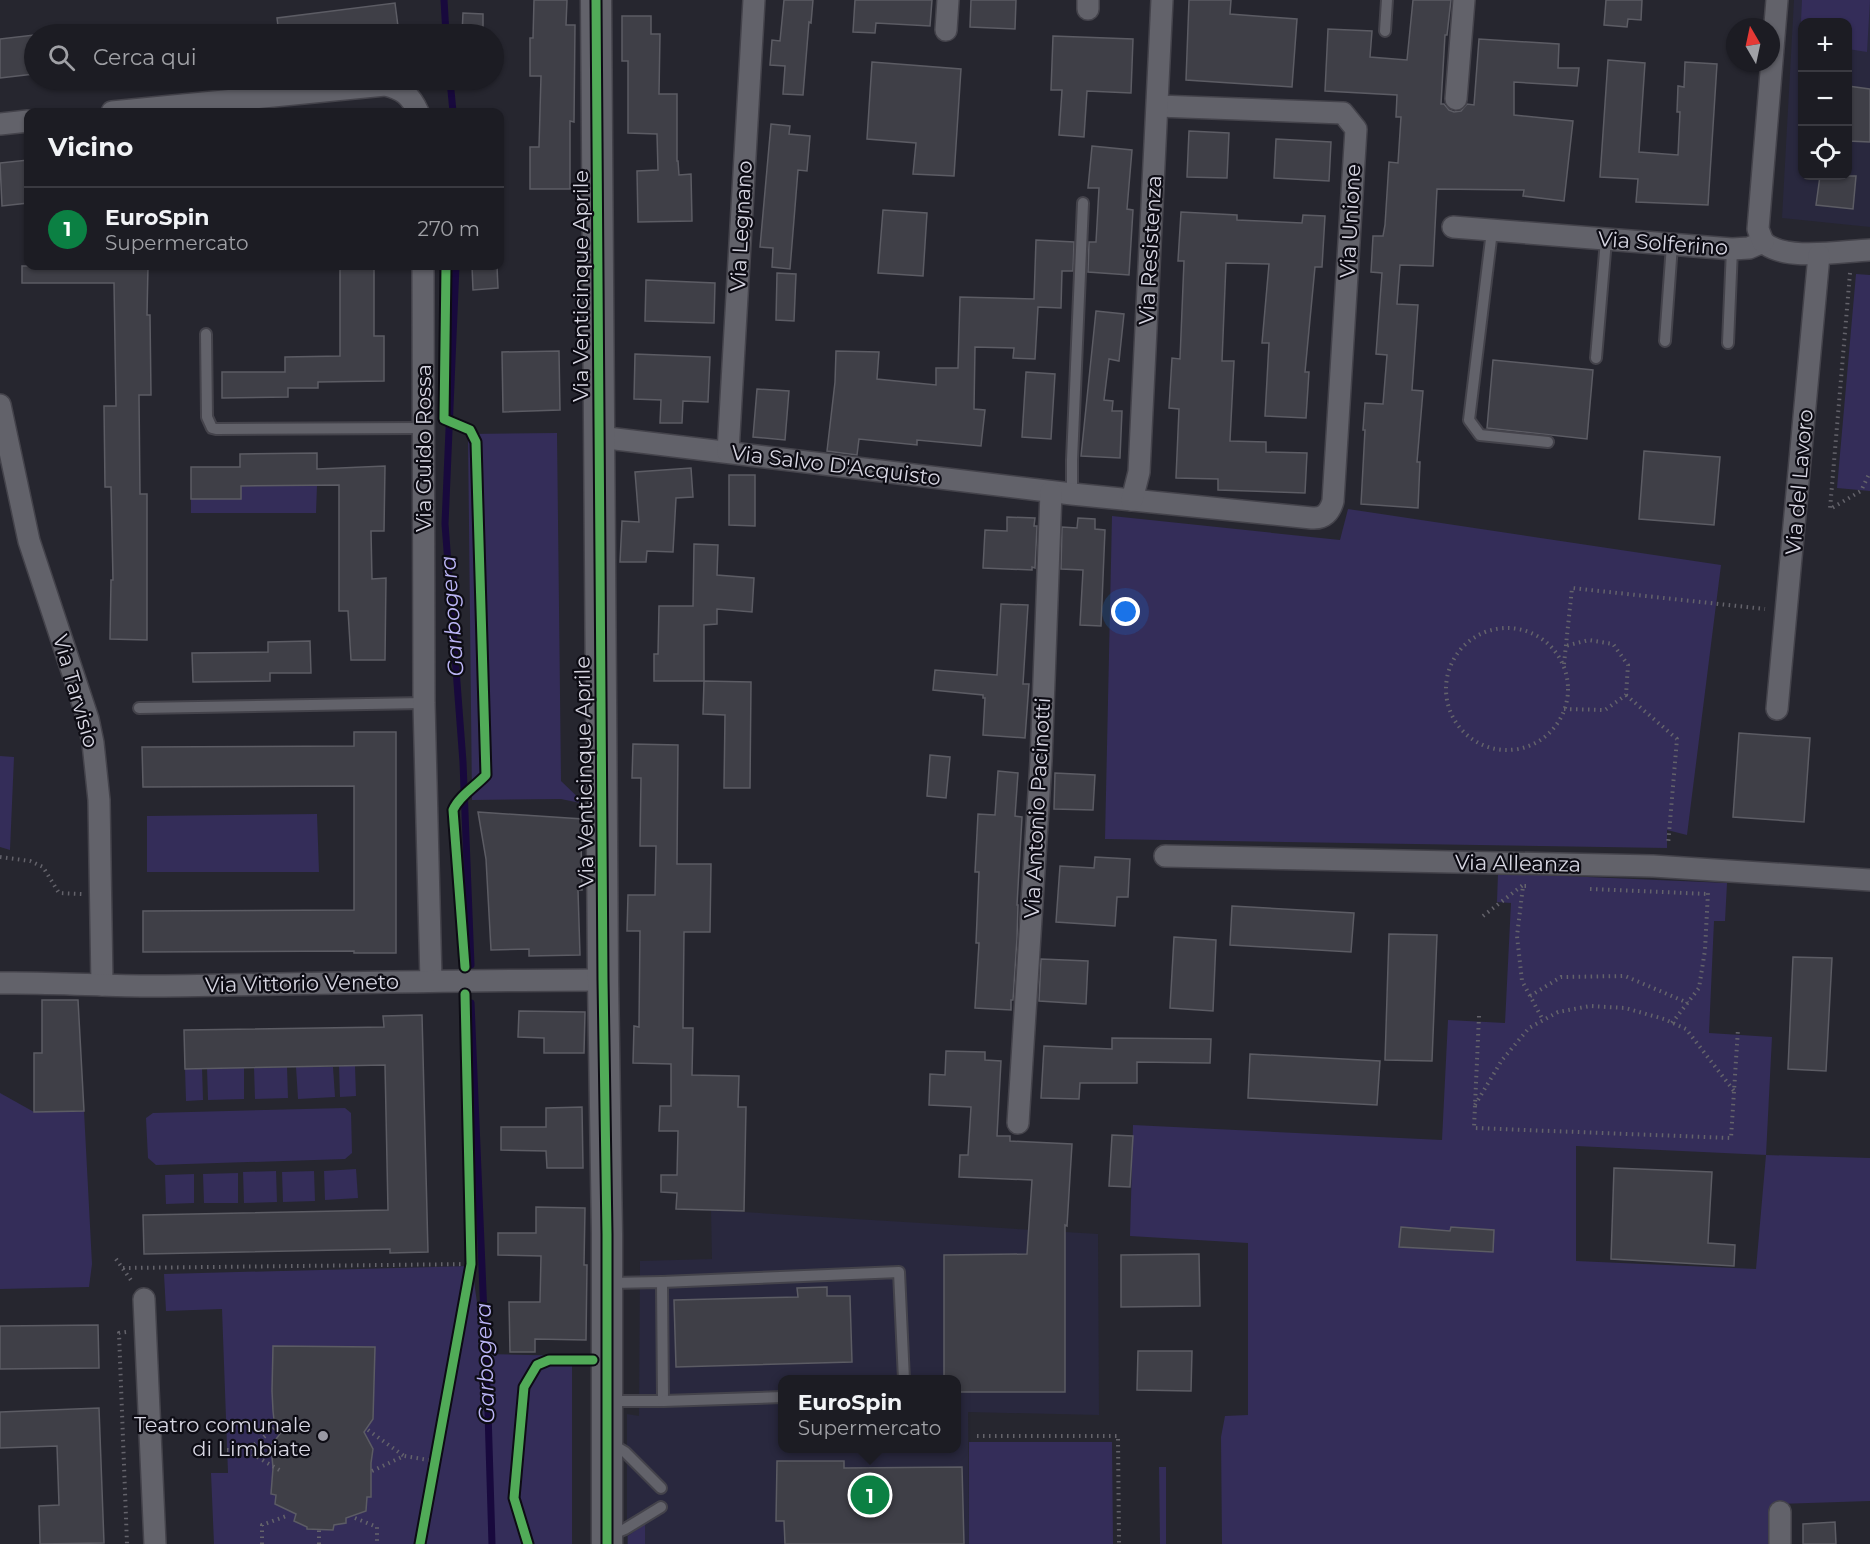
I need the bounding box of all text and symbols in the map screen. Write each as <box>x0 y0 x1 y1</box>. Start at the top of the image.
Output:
north arrow <box>1726 18 1780 72</box>
map controls <box>1798 18 1852 180</box>
button: + <box>1798 18 1852 72</box>
search box <box>24 24 504 90</box>
icon: search <box>45 41 78 74</box>
text: Cerca qui <box>93 44 197 71</box>
button: − <box>1798 72 1852 126</box>
button: locate <box>1798 126 1852 180</box>
text: Vicino <box>48 131 133 163</box>
street label: Via Legnano <box>725 160 757 292</box>
street label: Via Unione <box>1335 163 1365 279</box>
street label: Via Venticinque Aprile <box>568 170 593 402</box>
street label: Via Resistenza <box>1134 174 1166 326</box>
text: EuroSpin <box>105 204 210 231</box>
text: 1 <box>64 217 71 241</box>
text: 270 m <box>418 217 480 241</box>
street label: Via Solferino <box>1597 226 1729 260</box>
text: Supermercato <box>105 231 249 255</box>
street label: Via Guido Rossa <box>411 364 436 532</box>
street label: Via del Lavoro <box>1780 408 1818 556</box>
street label: Via Salvo D'Acquisto <box>730 440 942 490</box>
water label: Garbogera <box>434 555 470 677</box>
your location <box>1111 597 1140 626</box>
street label: Via Tarvisio <box>48 632 104 750</box>
street label: Via Venticinque Aprile <box>569 656 599 888</box>
street label: Via Antonio Pacinotti <box>1019 697 1055 919</box>
street label: Via Alleanza <box>1455 849 1581 877</box>
street label: Via Vittorio Veneto <box>205 969 399 997</box>
water label: Garbogera <box>469 1302 501 1424</box>
popup <box>778 1375 961 1453</box>
text: EuroSpin <box>798 1389 902 1416</box>
place label: Teatro comunale di Limbiate <box>134 1412 311 1461</box>
text: Supermercato <box>798 1416 941 1440</box>
marker: Teatro comunale di Limbiate <box>316 1429 330 1443</box>
pin: 1 <box>850 1472 890 1518</box>

